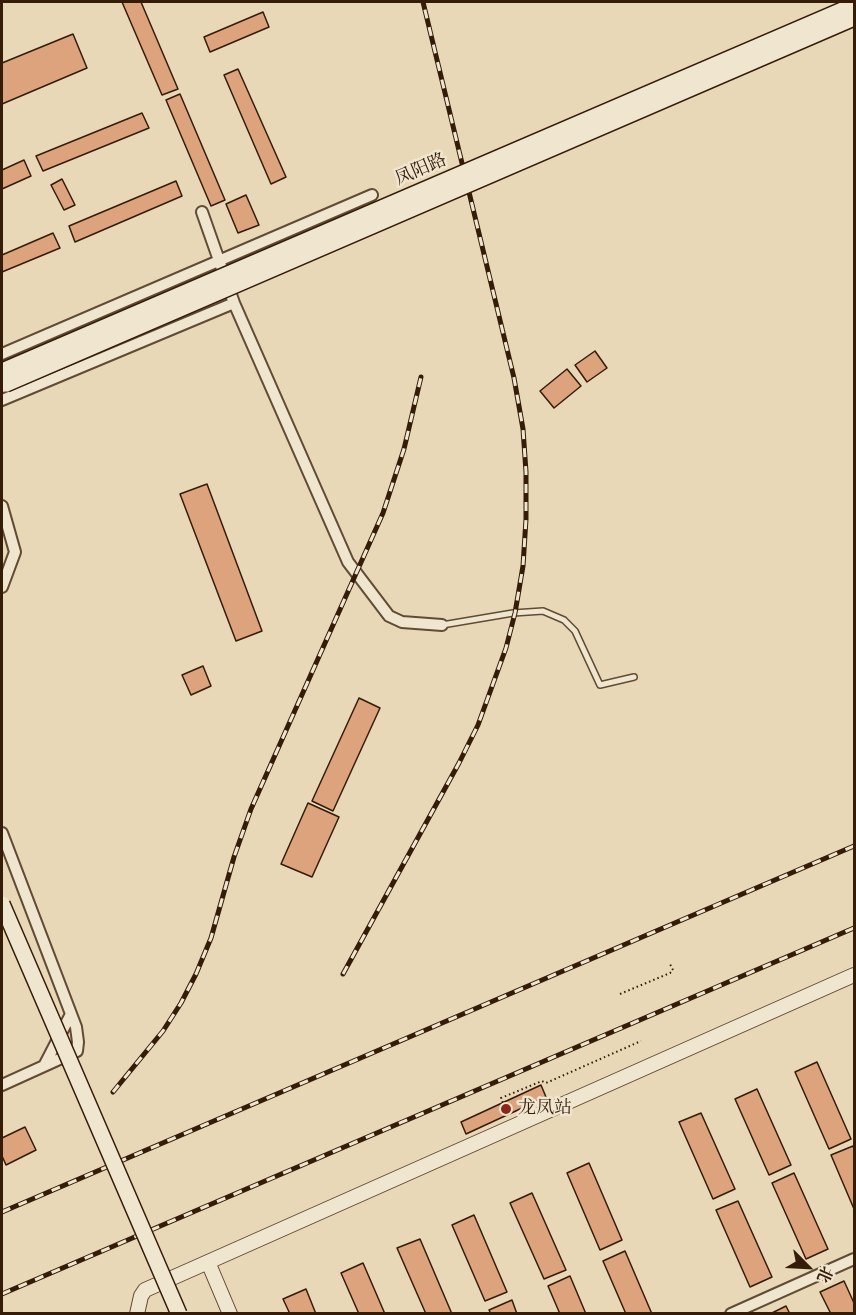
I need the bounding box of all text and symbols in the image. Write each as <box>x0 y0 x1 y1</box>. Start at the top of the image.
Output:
street label: 凤阳路 <box>392 150 450 190</box>
place label: 龙凤站 <box>518 1098 572 1120</box>
marker: 龙凤站 <box>499 1102 513 1116</box>
north arrow <box>778 1237 838 1297</box>
text: 北 <box>813 1263 837 1286</box>

